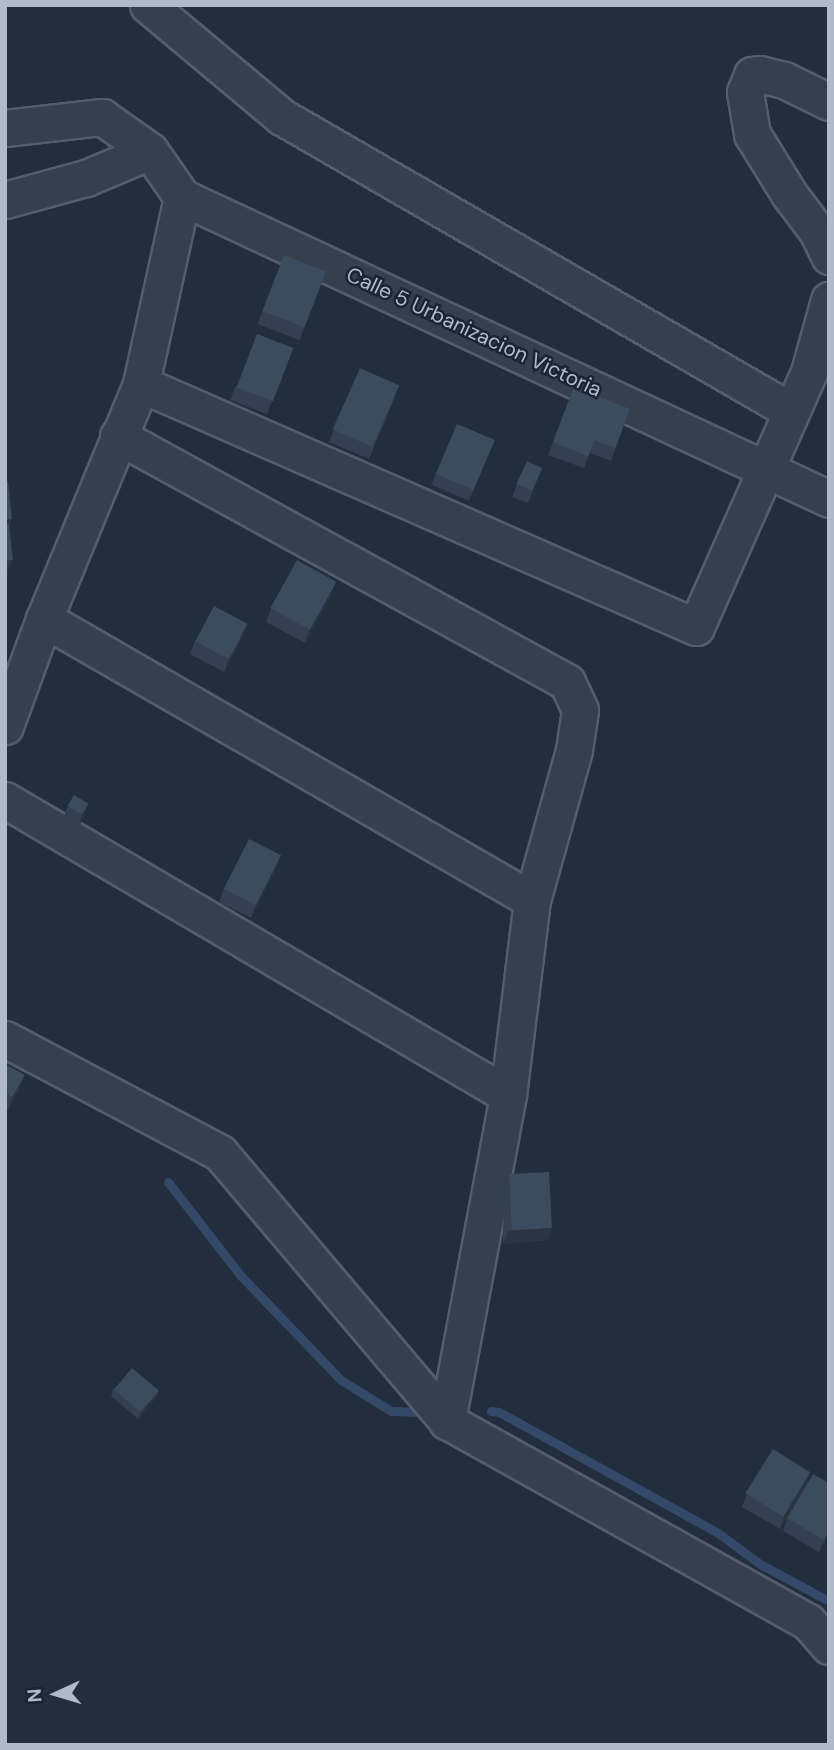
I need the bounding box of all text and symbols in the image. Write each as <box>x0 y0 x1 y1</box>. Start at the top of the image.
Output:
street label: Calle 5 Urbanizacion Victoria <box>342 262 606 402</box>
north arrow <box>21 1659 91 1729</box>
text: N <box>22 1688 48 1703</box>

